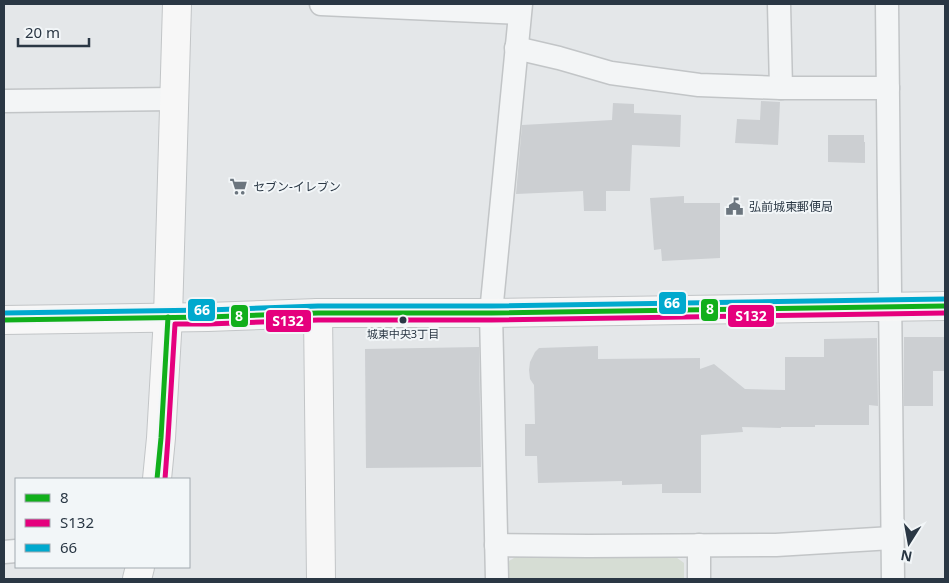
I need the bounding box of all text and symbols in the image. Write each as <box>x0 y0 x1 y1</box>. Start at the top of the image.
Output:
scale bar <box>18 15 89 47</box>
text: 20 m <box>25 22 60 42</box>
supermarket icon: セブン-イレブン <box>229 177 249 197</box>
place label: セブン-イレブン <box>253 178 341 195</box>
public building icon: 弘前城東郵便局 <box>725 197 745 217</box>
place label: 弘前城東郵便局 <box>749 198 833 215</box>
line badge: 66 <box>658 291 687 315</box>
text: 66 <box>664 293 680 312</box>
line badge: 66 <box>187 298 216 322</box>
line badge: 8 <box>700 298 719 322</box>
text: 8 <box>706 299 714 318</box>
text: 66 <box>194 300 210 319</box>
line badge: 8 <box>230 304 249 328</box>
line badge: S132 <box>727 304 775 328</box>
text: 8 <box>235 306 243 325</box>
text: S132 <box>735 306 767 325</box>
line badge: S132 <box>265 309 312 333</box>
text: S132 <box>272 311 304 330</box>
marker: 城東中央3丁目 <box>398 315 408 325</box>
place label: 城東中央3丁目 <box>367 326 439 341</box>
legend <box>15 478 190 568</box>
text: 8 <box>60 487 69 507</box>
text: S132 <box>60 512 94 532</box>
north arrow <box>884 518 934 568</box>
text: 66 <box>60 537 77 557</box>
text: N <box>899 546 914 567</box>

